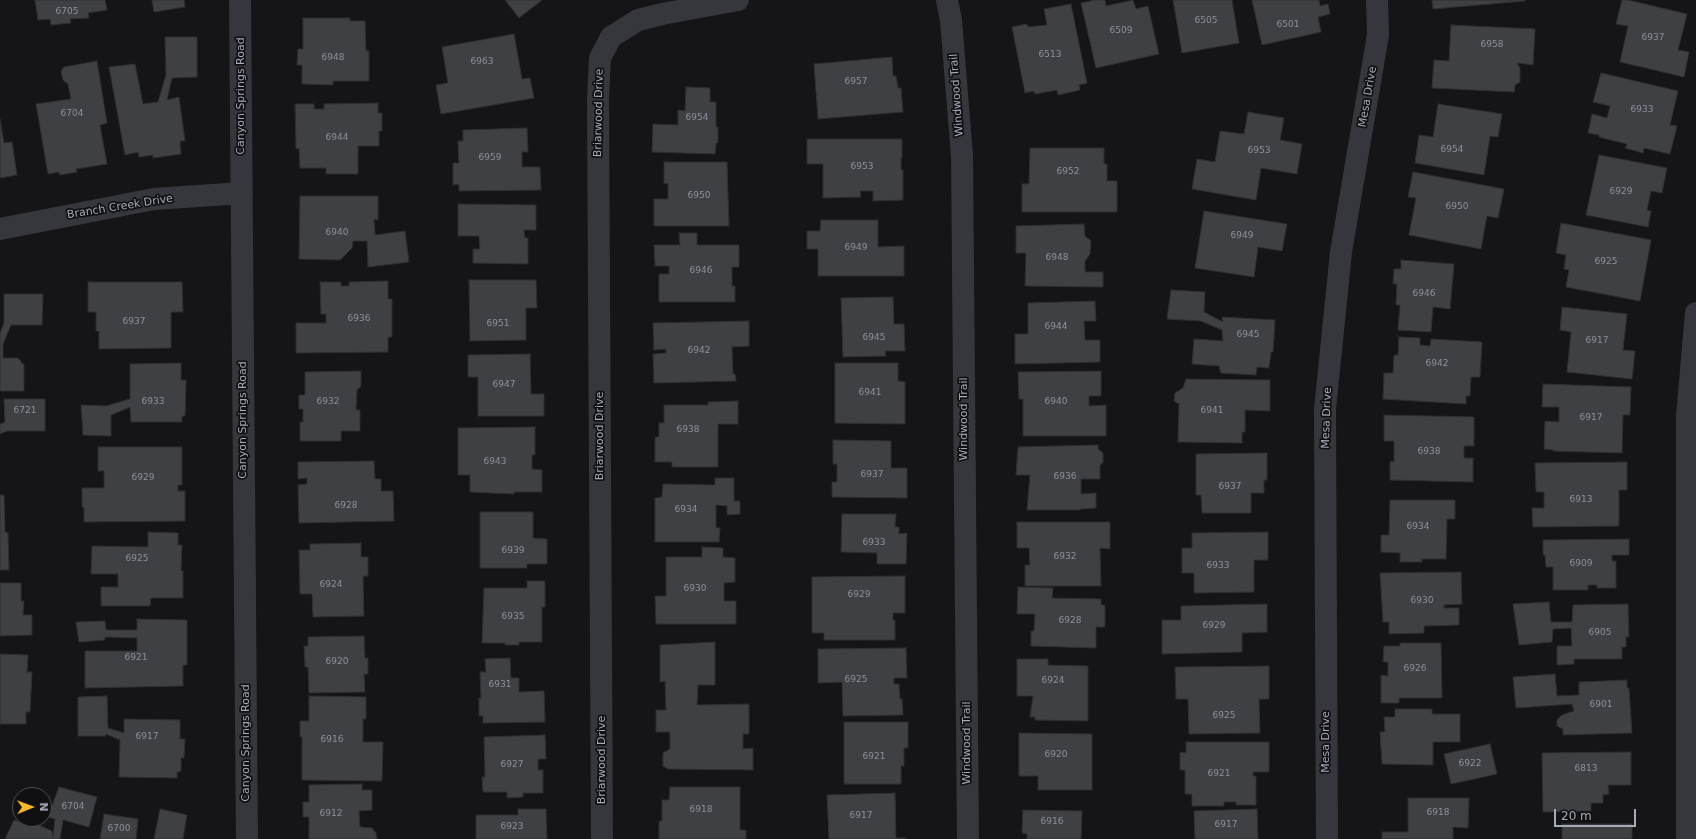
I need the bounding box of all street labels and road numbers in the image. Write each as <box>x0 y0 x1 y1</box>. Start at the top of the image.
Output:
street label: Canyon Springs Road <box>234 37 248 155</box>
street label: Windwood Trail <box>948 53 966 137</box>
street label: Mesa Drive <box>1356 66 1380 128</box>
street label: Briarwood Drive <box>592 69 606 157</box>
street label: Branch Creek Drive <box>66 192 174 222</box>
street label: Canyon Springs Road <box>236 361 250 479</box>
street label: Windwood Trail <box>957 377 971 461</box>
street label: Mesa Drive <box>1319 387 1335 449</box>
street label: Briarwood Drive <box>593 392 607 480</box>
street label: Canyon Springs Road <box>239 684 253 802</box>
street label: Windwood Trail <box>960 701 974 785</box>
street label: Mesa Drive <box>1319 711 1333 773</box>
street label: Briarwood Drive <box>595 716 609 804</box>

